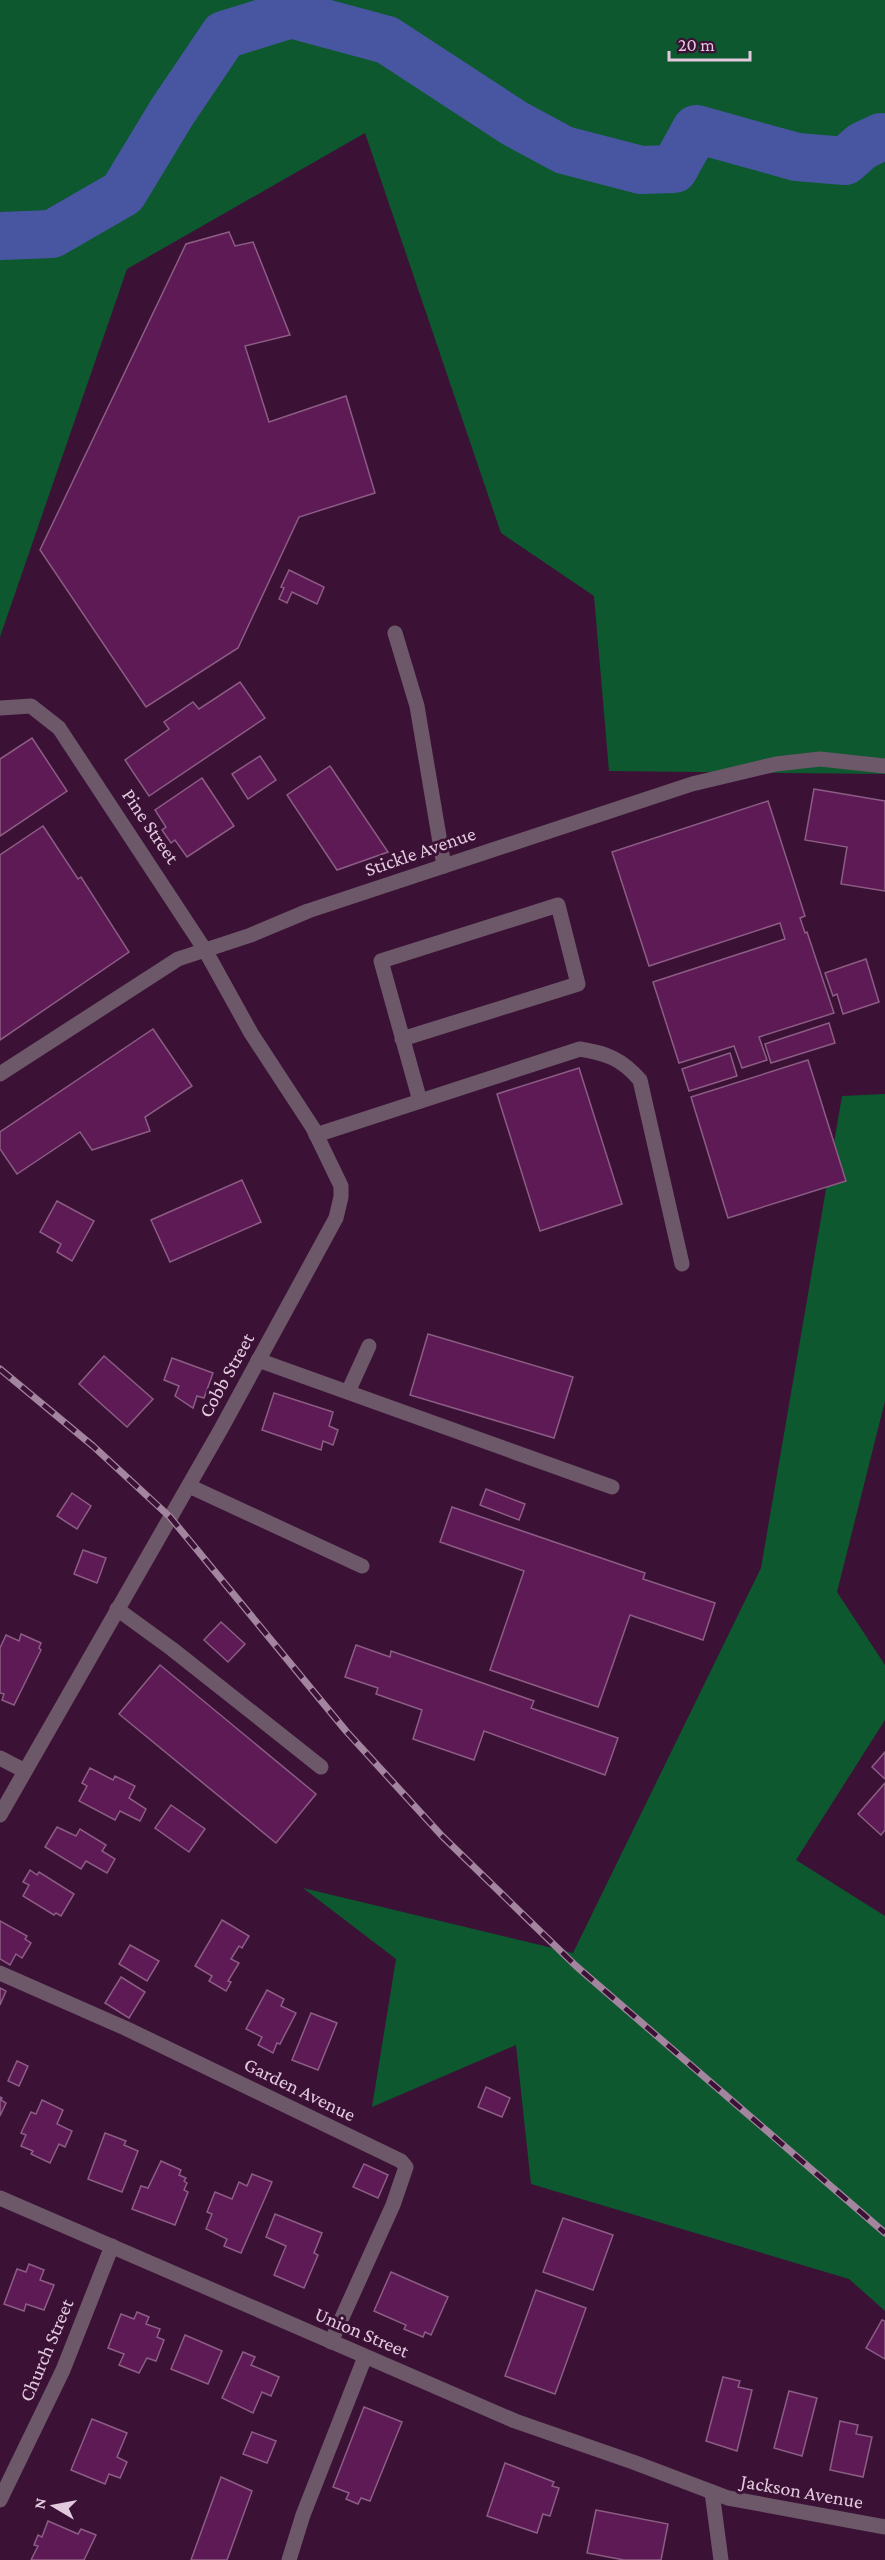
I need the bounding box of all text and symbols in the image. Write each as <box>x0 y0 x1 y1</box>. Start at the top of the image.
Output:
scale bar <box>669 24 750 62</box>
text: 20 m <box>678 35 715 55</box>
street label: Pine Street <box>118 784 184 868</box>
street label: Stickle Avenue <box>362 822 478 880</box>
street label: Cobb Street <box>194 1329 258 1421</box>
street label: Garden Avenue <box>241 2053 360 2126</box>
street label: Church Street <box>15 2295 78 2405</box>
street label: Union Street <box>312 2302 413 2362</box>
street label: Jackson Avenue <box>737 2469 865 2514</box>
north arrow <box>24 2476 84 2536</box>
text: N <box>30 2497 49 2510</box>

